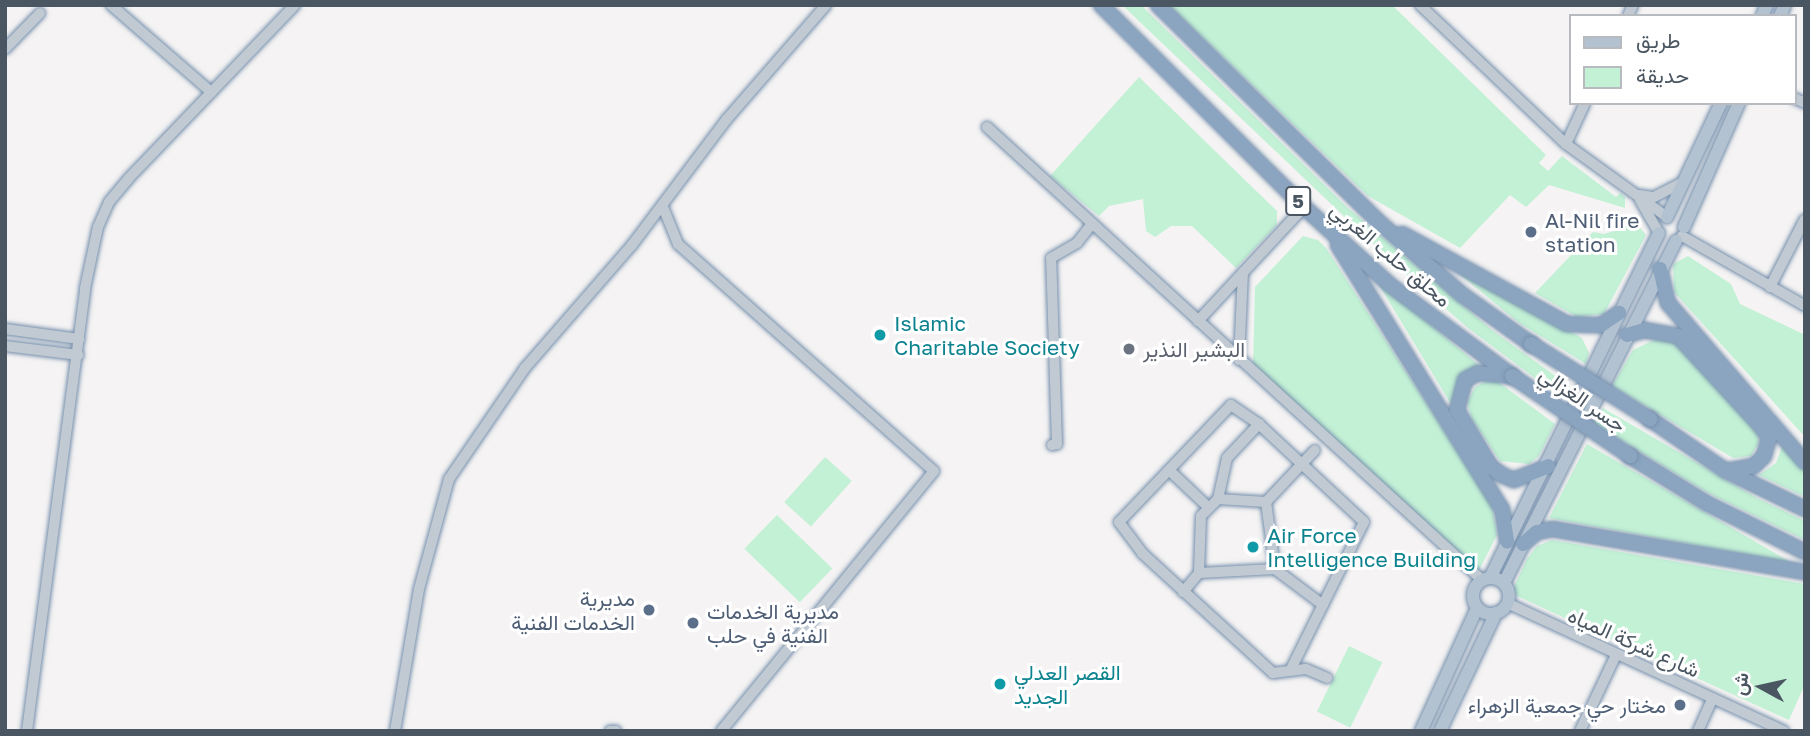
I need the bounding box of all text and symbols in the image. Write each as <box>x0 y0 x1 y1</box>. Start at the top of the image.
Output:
legend <box>1568 14 1796 105</box>
text: طريق <box>1636 27 1681 53</box>
text: حديقة <box>1636 62 1689 88</box>
road number: 5 <box>1284 186 1312 216</box>
street label: محلق حلب الغربي <box>1326 196 1456 312</box>
place label: Al-Nil fire station <box>1545 207 1640 257</box>
marker: Al-Nil fire station <box>1523 224 1539 240</box>
place label: Islamic Charitable Society <box>894 310 1080 360</box>
marker: Islamic Charitable Society <box>872 327 888 343</box>
place label: البشير النذير <box>1143 336 1245 362</box>
marker: البشير النذير <box>1121 341 1137 357</box>
street label: جسر الغزالي <box>1535 361 1631 437</box>
place label: Air Force Intelligence Building <box>1267 522 1476 572</box>
marker: Air Force Intelligence Building <box>1245 539 1261 555</box>
place label: مديرية الخدمات الفنية <box>511 585 635 635</box>
place label: مديرية الخدمات الفنية في حلب <box>707 598 839 648</box>
marker: مديرية الخدمات الفنية <box>641 602 657 618</box>
street label: شارع شركة المياه <box>1564 602 1704 682</box>
marker: مديرية الخدمات الفنية في حلب <box>685 615 701 631</box>
north arrow <box>1726 652 1796 722</box>
place label: القصر العدلي الجديد <box>1014 659 1121 709</box>
text: ش <box>1727 671 1753 697</box>
marker: القصر العدلي الجديد <box>992 676 1008 692</box>
place label: مختار حي جمعية الزهراء <box>1468 692 1666 718</box>
marker: مختار حي جمعية الزهراء <box>1672 697 1688 713</box>

